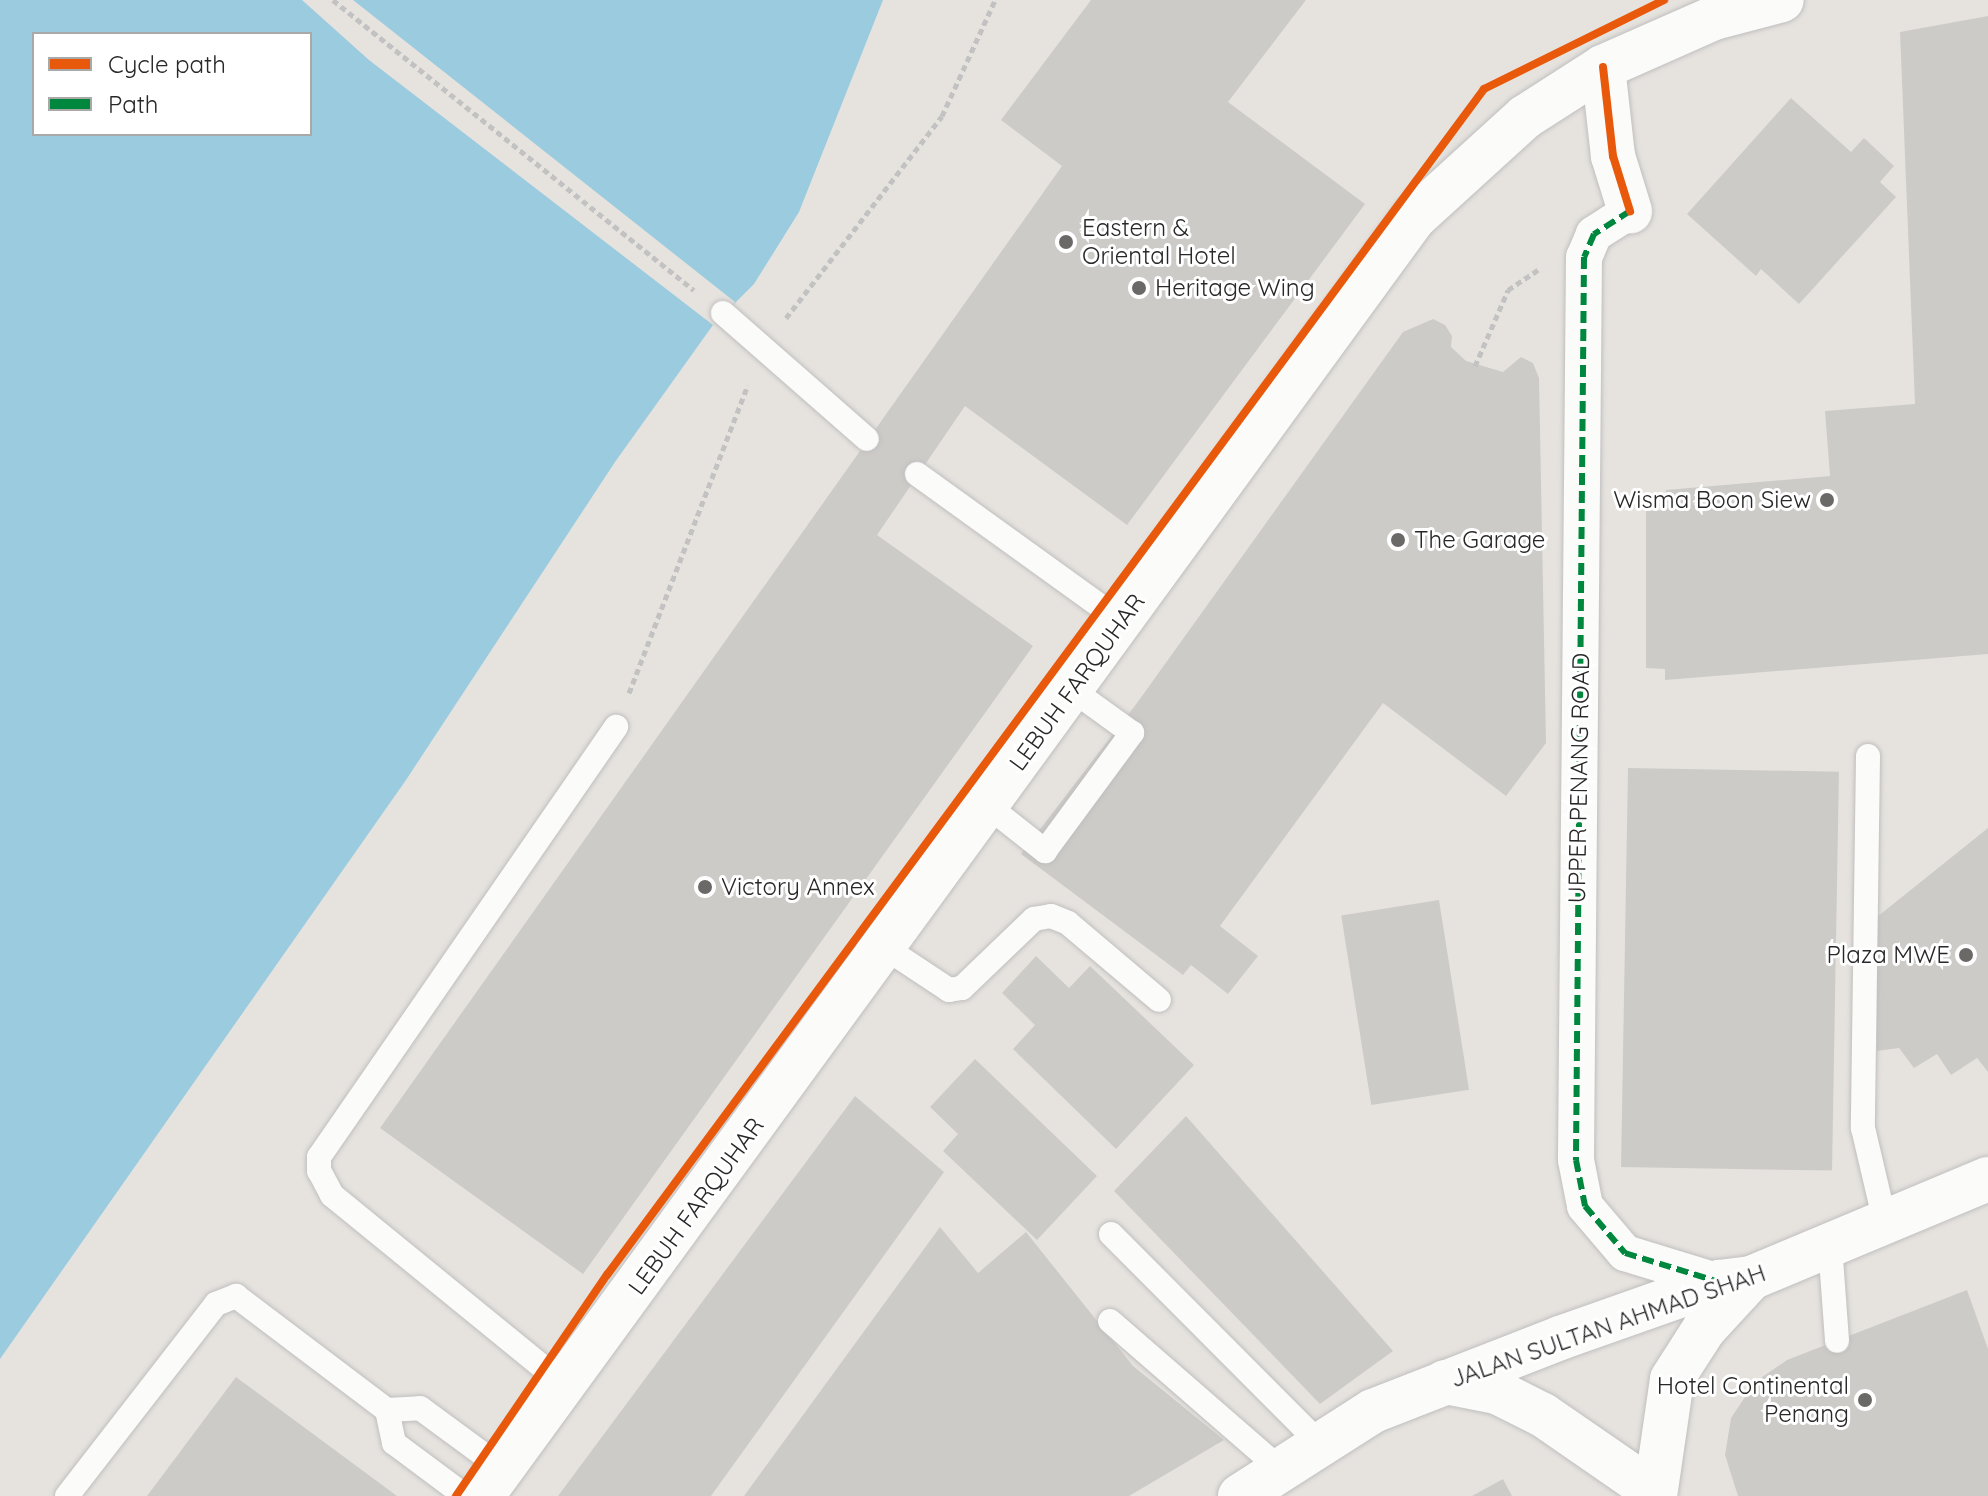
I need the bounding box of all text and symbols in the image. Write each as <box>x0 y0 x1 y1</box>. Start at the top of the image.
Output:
legend <box>32 32 312 136</box>
text: Cycle path <box>108 49 226 79</box>
text: Path <box>108 89 159 119</box>
place label: Eastern & Oriental Hotel <box>1082 214 1236 270</box>
marker: Eastern & Oriental Hotel <box>1057 233 1075 251</box>
place label: Heritage Wing <box>1155 274 1315 302</box>
marker: Heritage Wing <box>1130 279 1148 297</box>
place label: Wisma Boon Siew <box>1613 486 1811 514</box>
marker: Wisma Boon Siew <box>1818 491 1836 509</box>
place label: The Garage <box>1414 526 1545 554</box>
marker: The Garage <box>1389 531 1407 549</box>
street label: LEBUH FARQUHAR <box>1003 588 1151 776</box>
street label: UPPER PENANG ROAD <box>1562 653 1596 903</box>
place label: Victory Annex <box>721 873 875 901</box>
marker: Victory Annex <box>696 878 714 896</box>
place label: Plaza MWE <box>1826 941 1950 969</box>
marker: Plaza MWE <box>1957 946 1975 964</box>
street label: LEBUH FARQUHAR <box>622 1112 770 1300</box>
street label: JALAN SULTAN AHMAD SHAH <box>1447 1258 1769 1394</box>
place label: Hotel Continental Penang <box>1657 1372 1849 1428</box>
marker: Hotel Continental Penang <box>1856 1391 1874 1409</box>

